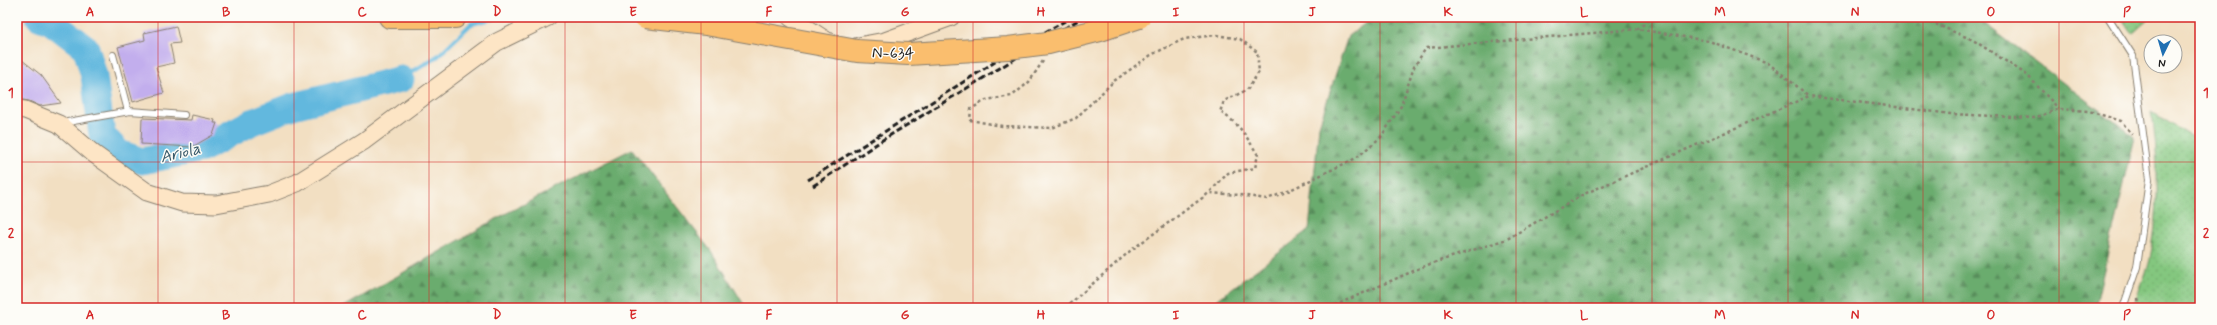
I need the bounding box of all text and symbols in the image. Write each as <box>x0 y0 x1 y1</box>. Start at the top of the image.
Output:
text: A <box>86 4 94 21</box>
text: B <box>222 4 231 21</box>
text: C <box>357 4 367 21</box>
text: D <box>493 4 502 21</box>
text: E <box>629 4 637 21</box>
text: F <box>766 4 773 21</box>
text: G <box>901 4 910 21</box>
text: H <box>1037 4 1046 21</box>
text: I <box>1173 4 1180 21</box>
text: J <box>1308 4 1316 21</box>
text: K <box>1443 4 1453 21</box>
text: L <box>1580 4 1589 21</box>
text: M <box>1714 4 1726 21</box>
text: N <box>1851 4 1860 21</box>
text: O <box>1987 4 1996 21</box>
text: P <box>2123 4 2131 21</box>
north arrow <box>2143 34 2183 74</box>
street label: N-634 <box>871 42 914 65</box>
text: N <box>2158 56 2166 70</box>
text: 1 <box>8 85 14 102</box>
text: 1 <box>2203 85 2209 102</box>
water label: Ariola <box>158 137 203 169</box>
text: 2 <box>8 225 15 242</box>
text: 2 <box>2203 225 2210 242</box>
text: A <box>86 307 94 324</box>
text: B <box>222 307 231 324</box>
text: C <box>357 307 367 324</box>
text: D <box>493 307 502 324</box>
text: E <box>629 307 637 324</box>
text: F <box>766 307 773 324</box>
text: G <box>901 307 910 324</box>
text: H <box>1037 307 1046 324</box>
text: I <box>1173 307 1180 324</box>
text: J <box>1308 307 1316 324</box>
text: K <box>1443 307 1453 324</box>
text: L <box>1580 307 1589 324</box>
text: M <box>1714 307 1726 324</box>
text: N <box>1851 307 1860 324</box>
text: O <box>1987 307 1996 324</box>
text: P <box>2123 307 2131 324</box>

